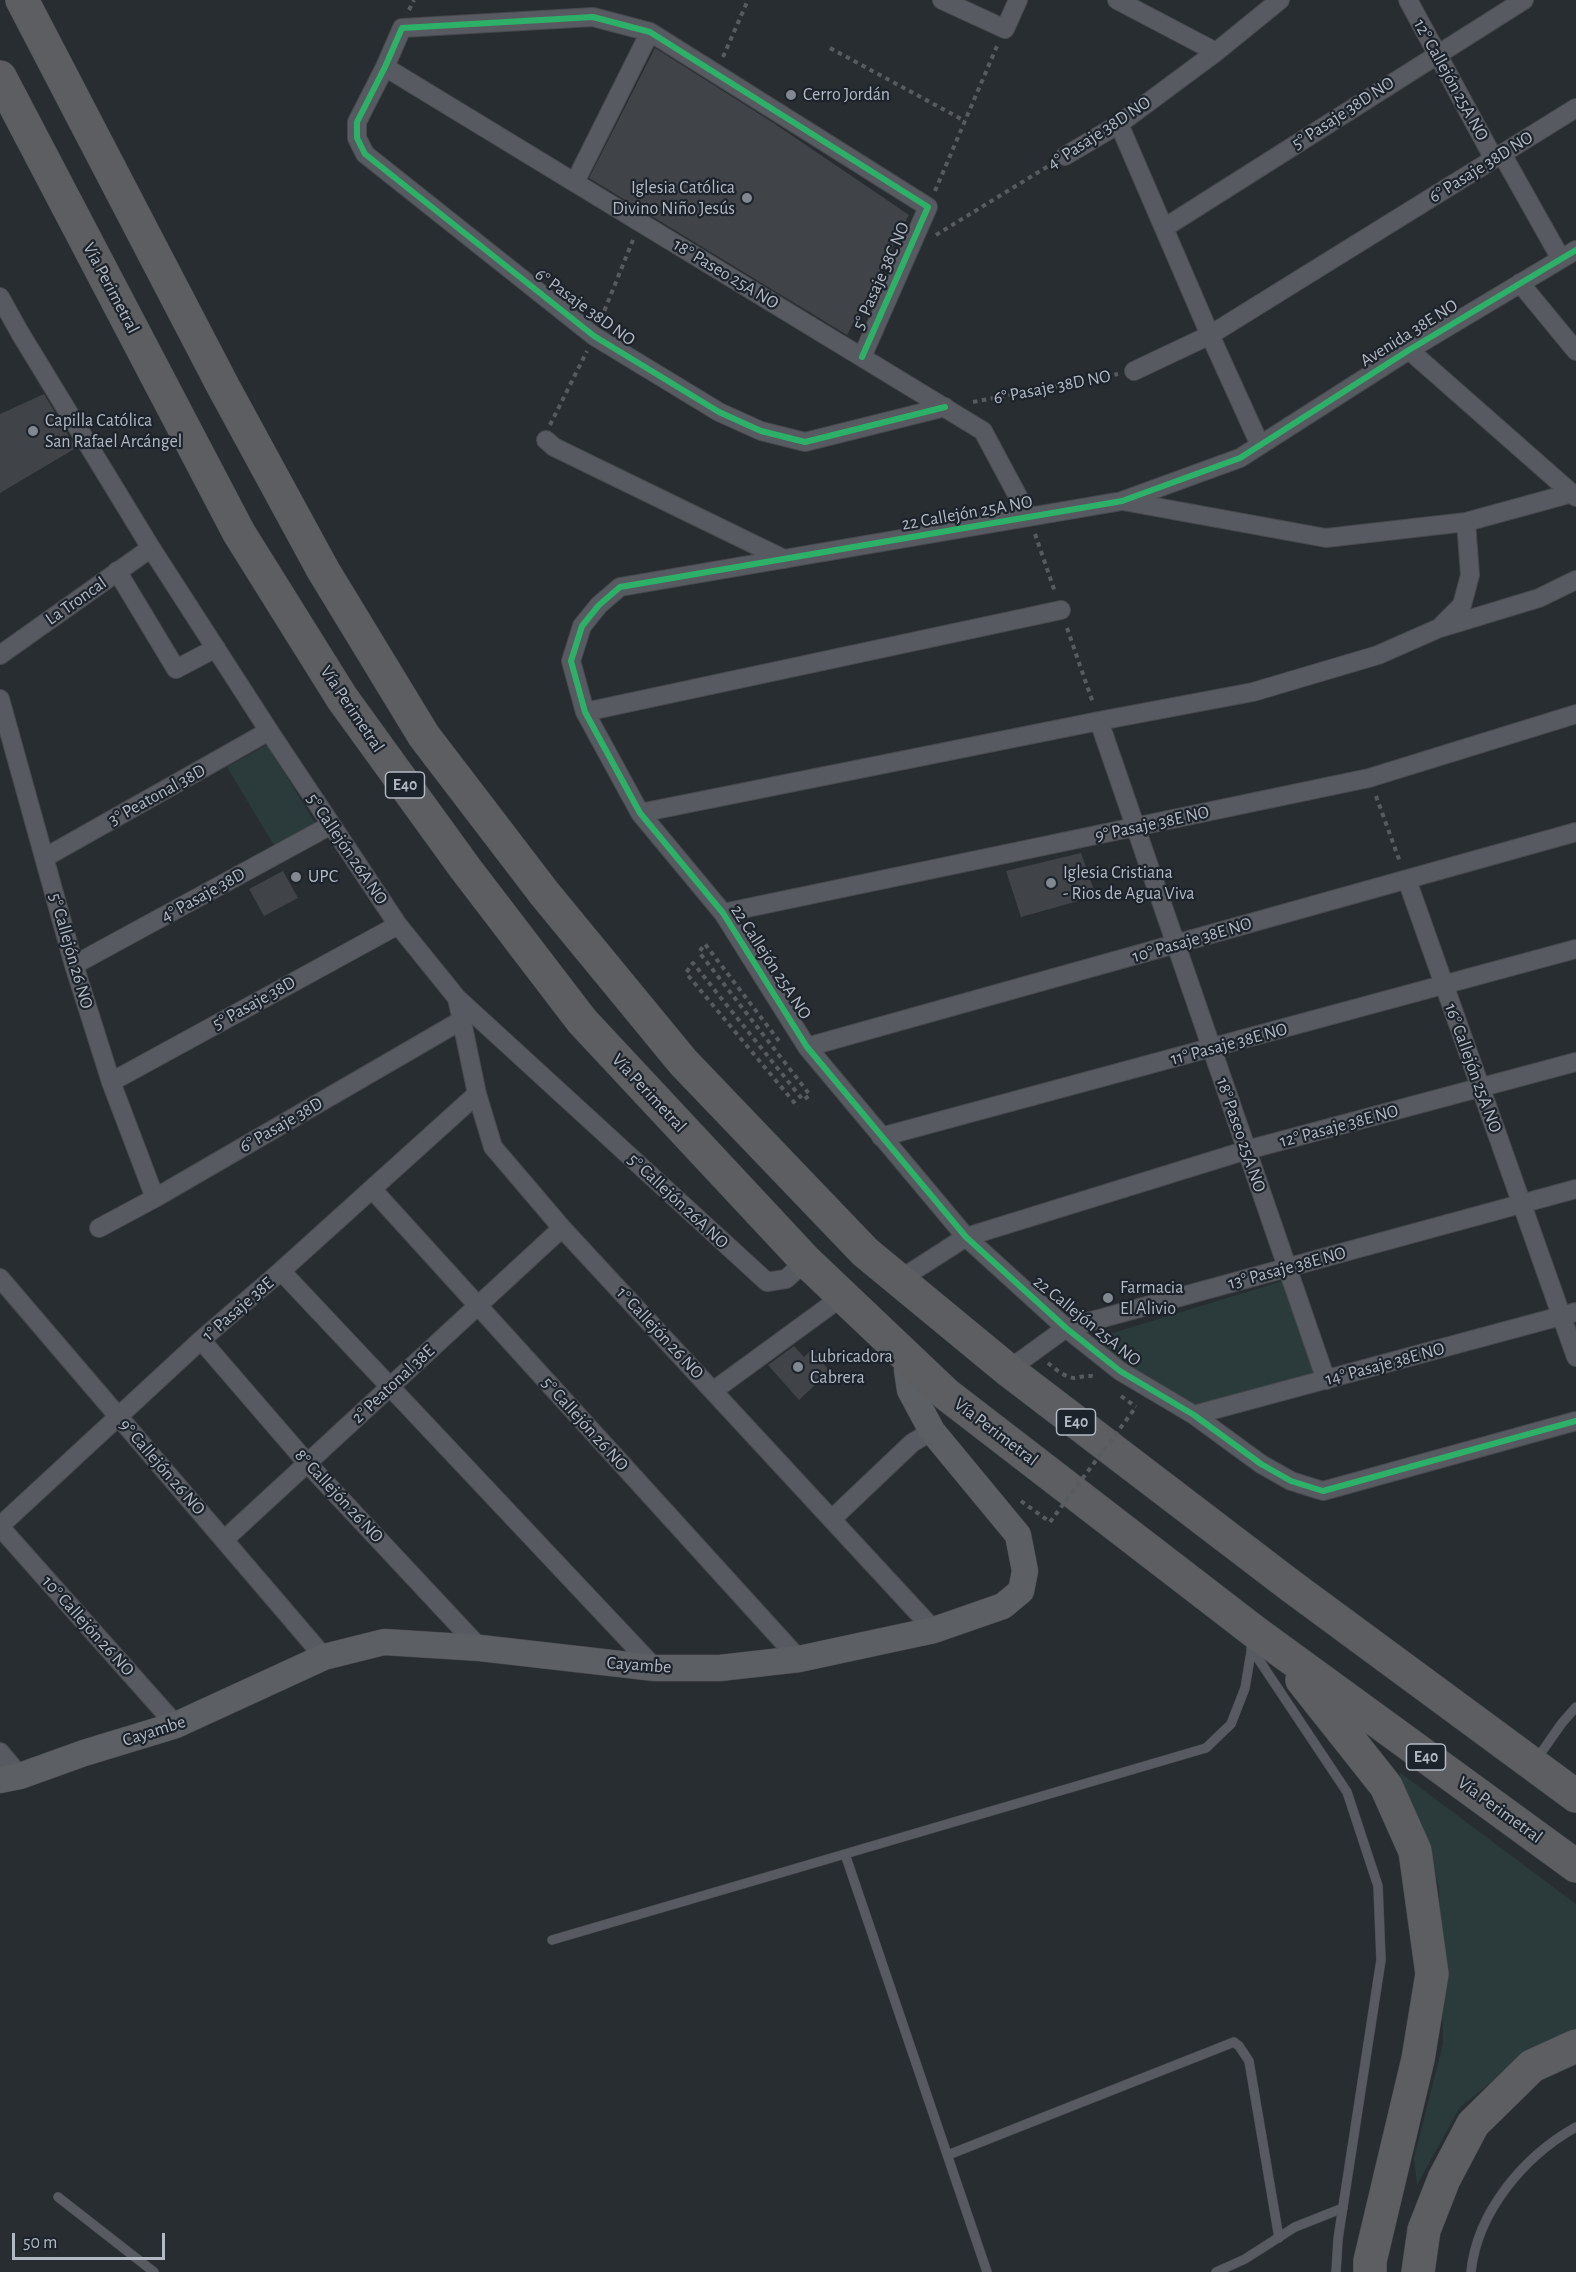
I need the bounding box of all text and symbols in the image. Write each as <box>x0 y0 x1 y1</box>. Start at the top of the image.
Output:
street label: 12° Callejón 25A NO <box>1409 15 1493 145</box>
street label: 5° Pasaje 38D NO <box>1288 72 1398 154</box>
place label: Cerro Jordán <box>803 84 890 106</box>
marker: Cerro Jordán <box>784 88 798 102</box>
street label: 4° Pasaje 38D NO <box>1043 92 1155 174</box>
street label: 6° Pasaje 38D NO <box>1425 126 1537 208</box>
place label: Iglesia Católica Divino Niño Jesús <box>612 177 735 219</box>
marker: Iglesia Católica Divino Niño Jesús <box>740 191 754 205</box>
street label: 5° Pasaje 38C NO <box>848 219 914 333</box>
street label: 18° Paseo 25A NO <box>669 234 783 314</box>
street label: Vía Perimetral <box>78 239 144 337</box>
street label: 6° Pasaje 38D NO <box>531 263 639 351</box>
street label: Avenida 38E NO <box>1356 294 1462 372</box>
street label: 6° Pasaje 38D NO <box>992 365 1112 409</box>
place label: Capilla Católica San Rafael Arcángel <box>45 410 182 452</box>
marker: Capilla Católica San Rafael Arcángel <box>26 424 40 438</box>
street label: 22 Callejón 25A NO <box>900 491 1034 535</box>
street label: La Troncal <box>41 572 111 630</box>
street label: Vía Perimetral <box>315 662 389 756</box>
street label: 3° Peatonal 38D <box>105 759 209 831</box>
road number: E40 <box>386 772 424 798</box>
street label: 5° Callejón 26A NO <box>302 789 392 909</box>
street label: 9° Pasaje 38E NO <box>1093 801 1211 847</box>
place label: Iglesia Cristiana - Rios de Agua Viva <box>1063 862 1195 904</box>
street label: 4° Pasaje 38D <box>157 863 249 927</box>
place label: UPC <box>308 866 338 888</box>
marker: UPC <box>289 870 303 884</box>
marker: Iglesia Cristiana - Rios de Agua Viva <box>1044 876 1058 890</box>
street label: 5° Callejón 26 NO <box>44 891 98 1011</box>
street label: 22 Callejón 25A NO <box>726 901 816 1023</box>
street label: 10° Pasaje 38E NO <box>1130 913 1254 967</box>
street label: 5° Pasaje 38D <box>209 971 299 1035</box>
street label: 16° Callejón 25A NO <box>1440 1000 1506 1136</box>
street label: 11° Pasaje 38E NO <box>1168 1018 1290 1070</box>
street label: Vía Perimetral <box>607 1049 691 1137</box>
street label: 18° Paseo 25A NO <box>1211 1075 1271 1195</box>
street label: 6° Pasaje 38D <box>236 1093 326 1157</box>
street label: 12° Pasaje 38E NO <box>1277 1100 1401 1152</box>
street label: 5° Callejón 26A NO <box>623 1149 733 1253</box>
street label: 13° Pasaje 38E NO <box>1226 1242 1348 1294</box>
street label: 22 Callejón 25A NO <box>1029 1271 1145 1371</box>
street label: 1° Pasaje 38E <box>198 1272 278 1346</box>
place label: Farmacia El Alivio <box>1120 1277 1184 1320</box>
street label: 1° Callejón 26 NO <box>612 1282 708 1384</box>
marker: Farmacia El Alivio <box>1101 1291 1115 1305</box>
street label: 14° Pasaje 38E NO <box>1323 1338 1447 1390</box>
street label: 2° Peatonal 38E <box>347 1340 439 1428</box>
place label: Lubricadora Cabrera <box>810 1346 893 1388</box>
marker: Lubricadora Cabrera <box>791 1360 805 1374</box>
street label: 5° Callejón 26 NO <box>537 1372 633 1476</box>
street label: Vía Perimetral <box>950 1393 1042 1471</box>
road number: E40 <box>1056 1409 1096 1435</box>
street label: 9° Callejón 26 NO <box>114 1415 210 1519</box>
street label: 8° Callejón 26 NO <box>290 1445 388 1547</box>
street label: 10° Callejón 26 NO <box>37 1571 139 1681</box>
street label: Cayambe <box>606 1652 672 1678</box>
street label: Cayambe <box>120 1711 188 1751</box>
road number: E40 <box>1406 1744 1446 1770</box>
street label: Vía Perimetral <box>1453 1772 1547 1848</box>
scale bar <box>15 2221 168 2259</box>
text: 50 m <box>23 2234 57 2252</box>

